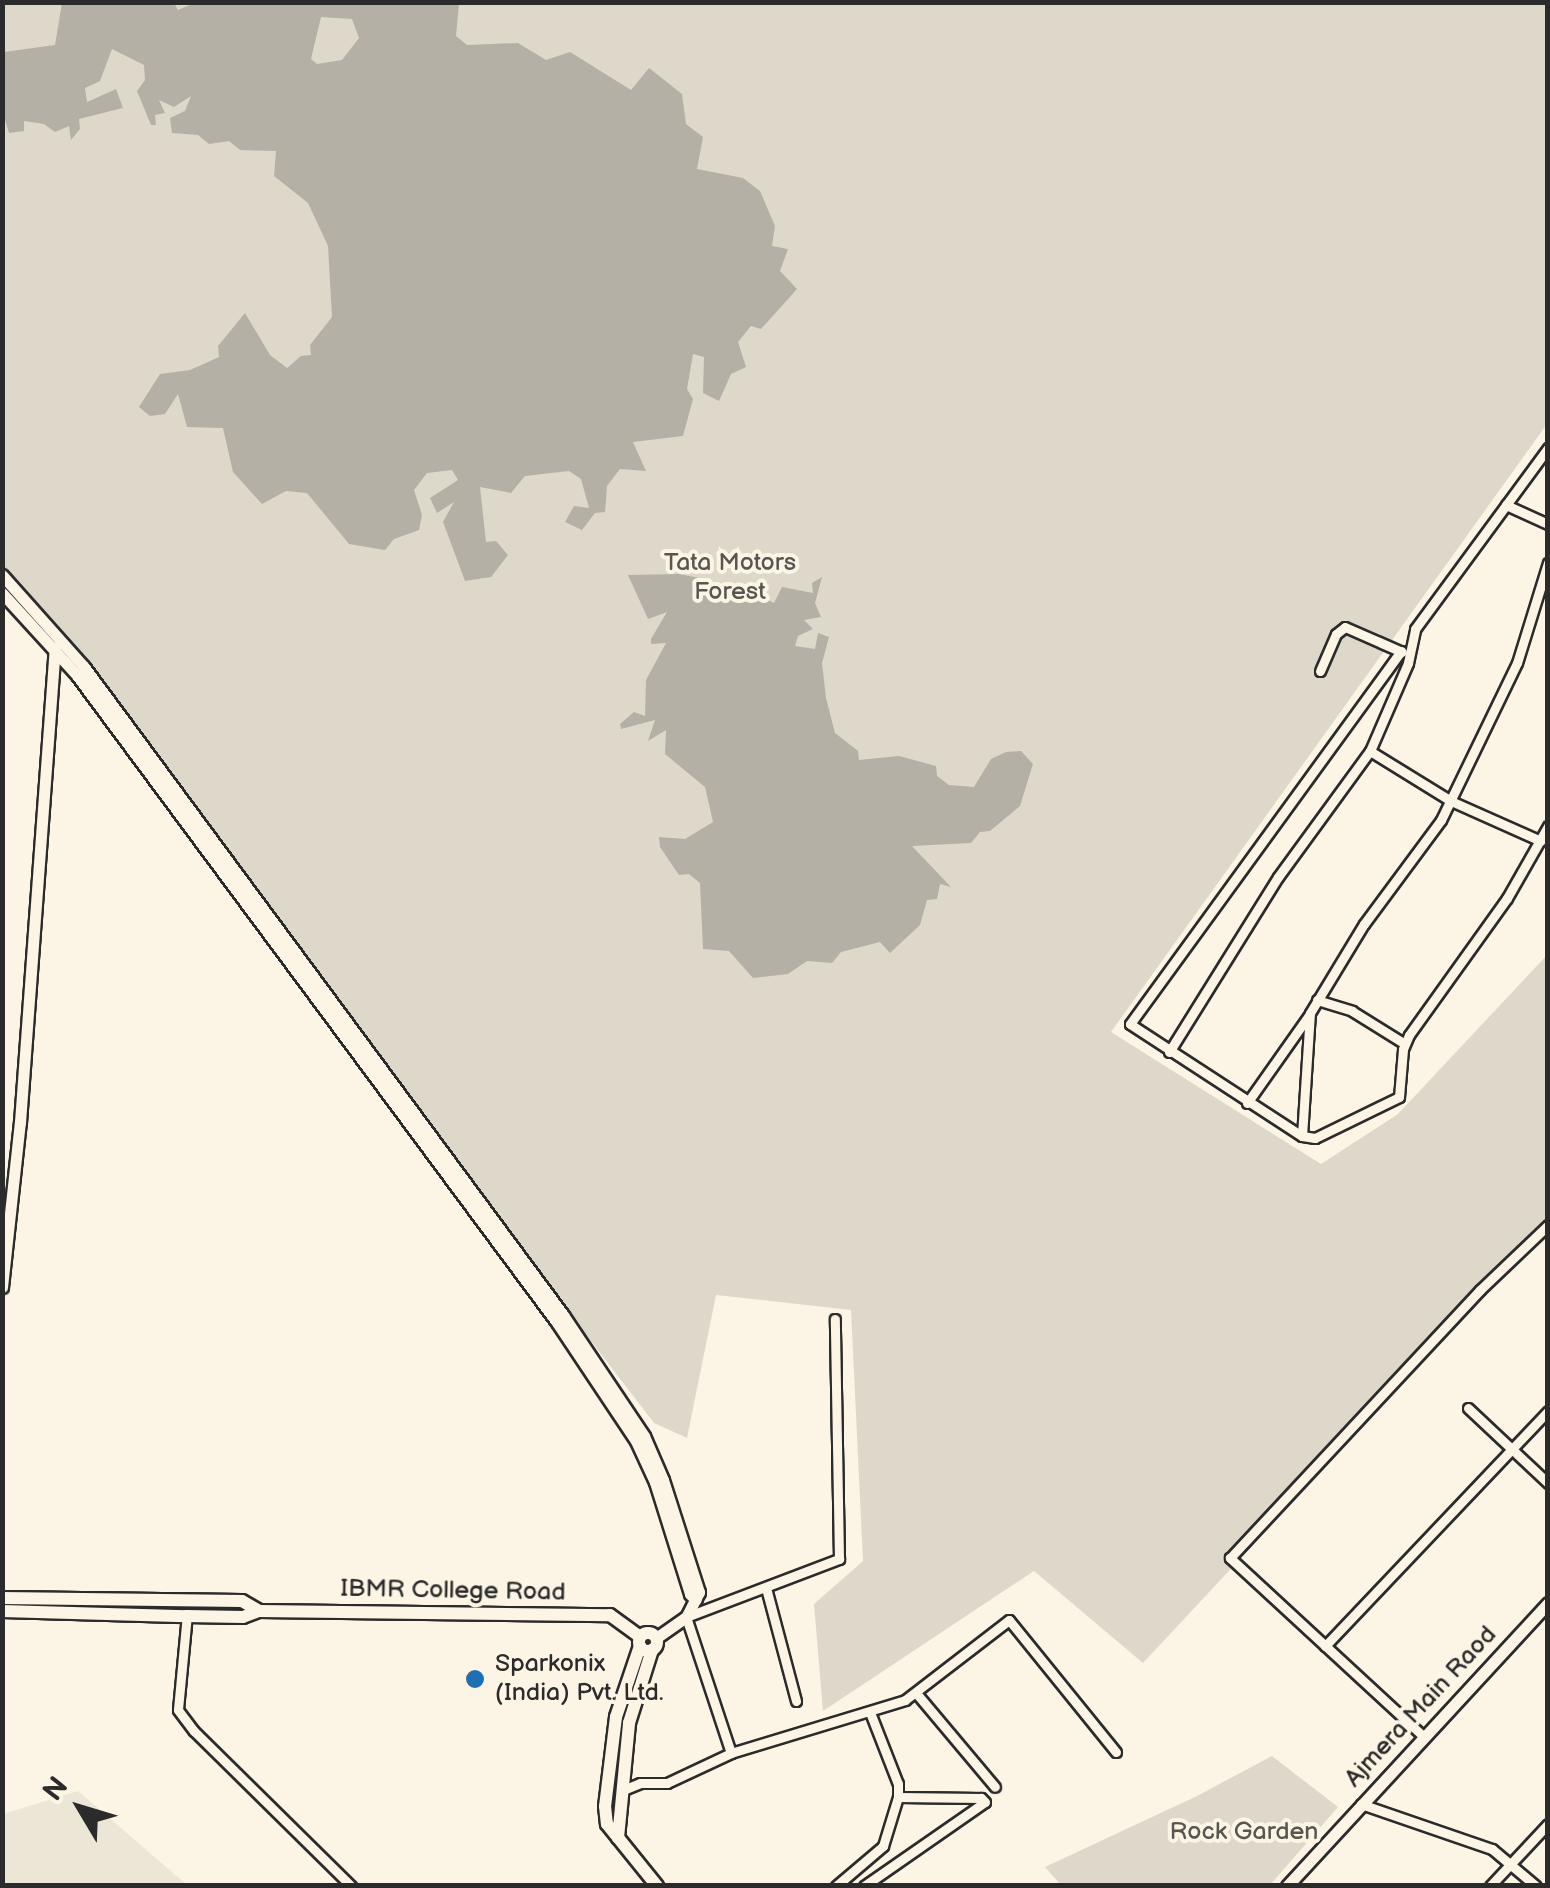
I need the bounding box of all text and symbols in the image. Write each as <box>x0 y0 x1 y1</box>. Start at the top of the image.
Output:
park label: Tata Motors Forest <box>664 549 796 608</box>
street label: IBMR College Road <box>340 1574 566 1608</box>
street label: Ajmera Main Raod <box>1339 1620 1503 1794</box>
place label: Sparkonix (India) Pvt. Ltd. <box>495 1650 664 1709</box>
marker: Sparkonix (India) Pvt. Ltd. <box>464 1668 486 1690</box>
north arrow <box>30 1758 130 1858</box>
text: N <box>36 1771 75 1808</box>
park label: Rock Garden <box>1170 1817 1318 1847</box>

